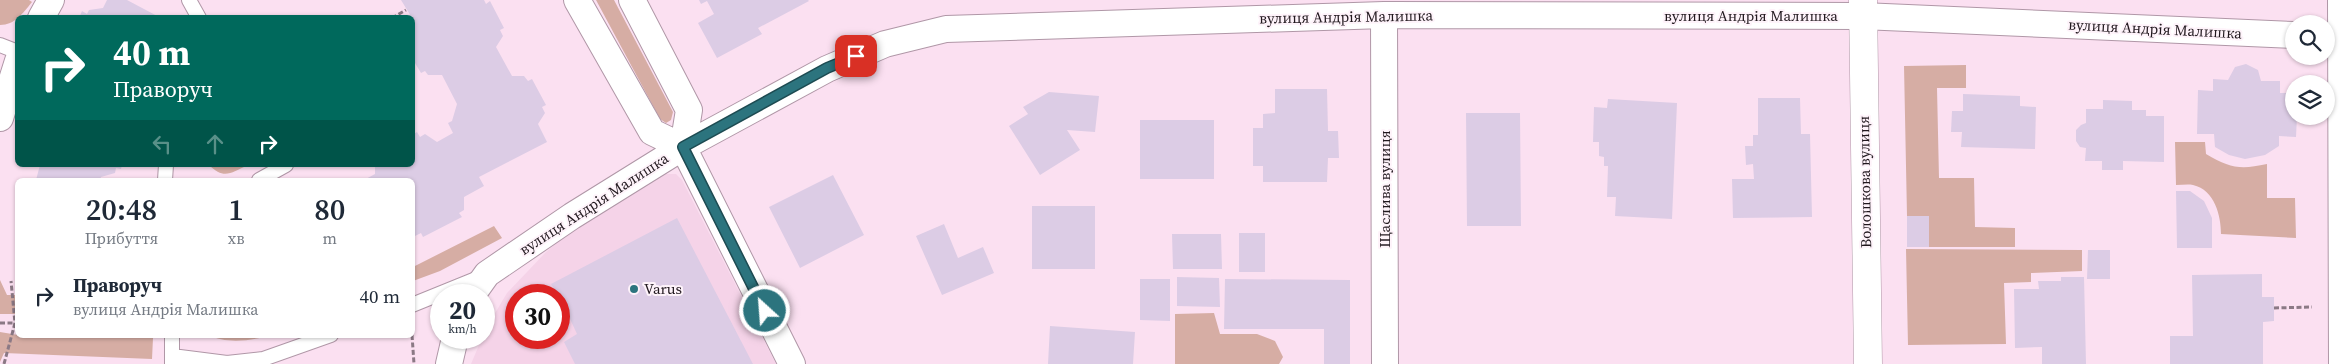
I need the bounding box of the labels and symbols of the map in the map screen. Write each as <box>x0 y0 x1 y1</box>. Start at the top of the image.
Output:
street label: вулиця Андрія Малишка <box>1259 4 1433 29</box>
street label: вулиця Андрія Малишка <box>1664 5 1838 26</box>
street label: вулиця Андрія Малишка <box>2068 13 2243 44</box>
pin <box>835 35 877 77</box>
street label: Волошкова вулиця <box>1853 116 1876 248</box>
street label: Щаслива вулиця <box>1374 130 1395 248</box>
street label: вулиця Андрія Малишка <box>515 147 673 260</box>
place label: Varus <box>644 278 682 299</box>
marker: Varus <box>628 283 640 295</box>
speed limit sign: 30 <box>505 284 570 349</box>
position arrow <box>738 284 790 336</box>

